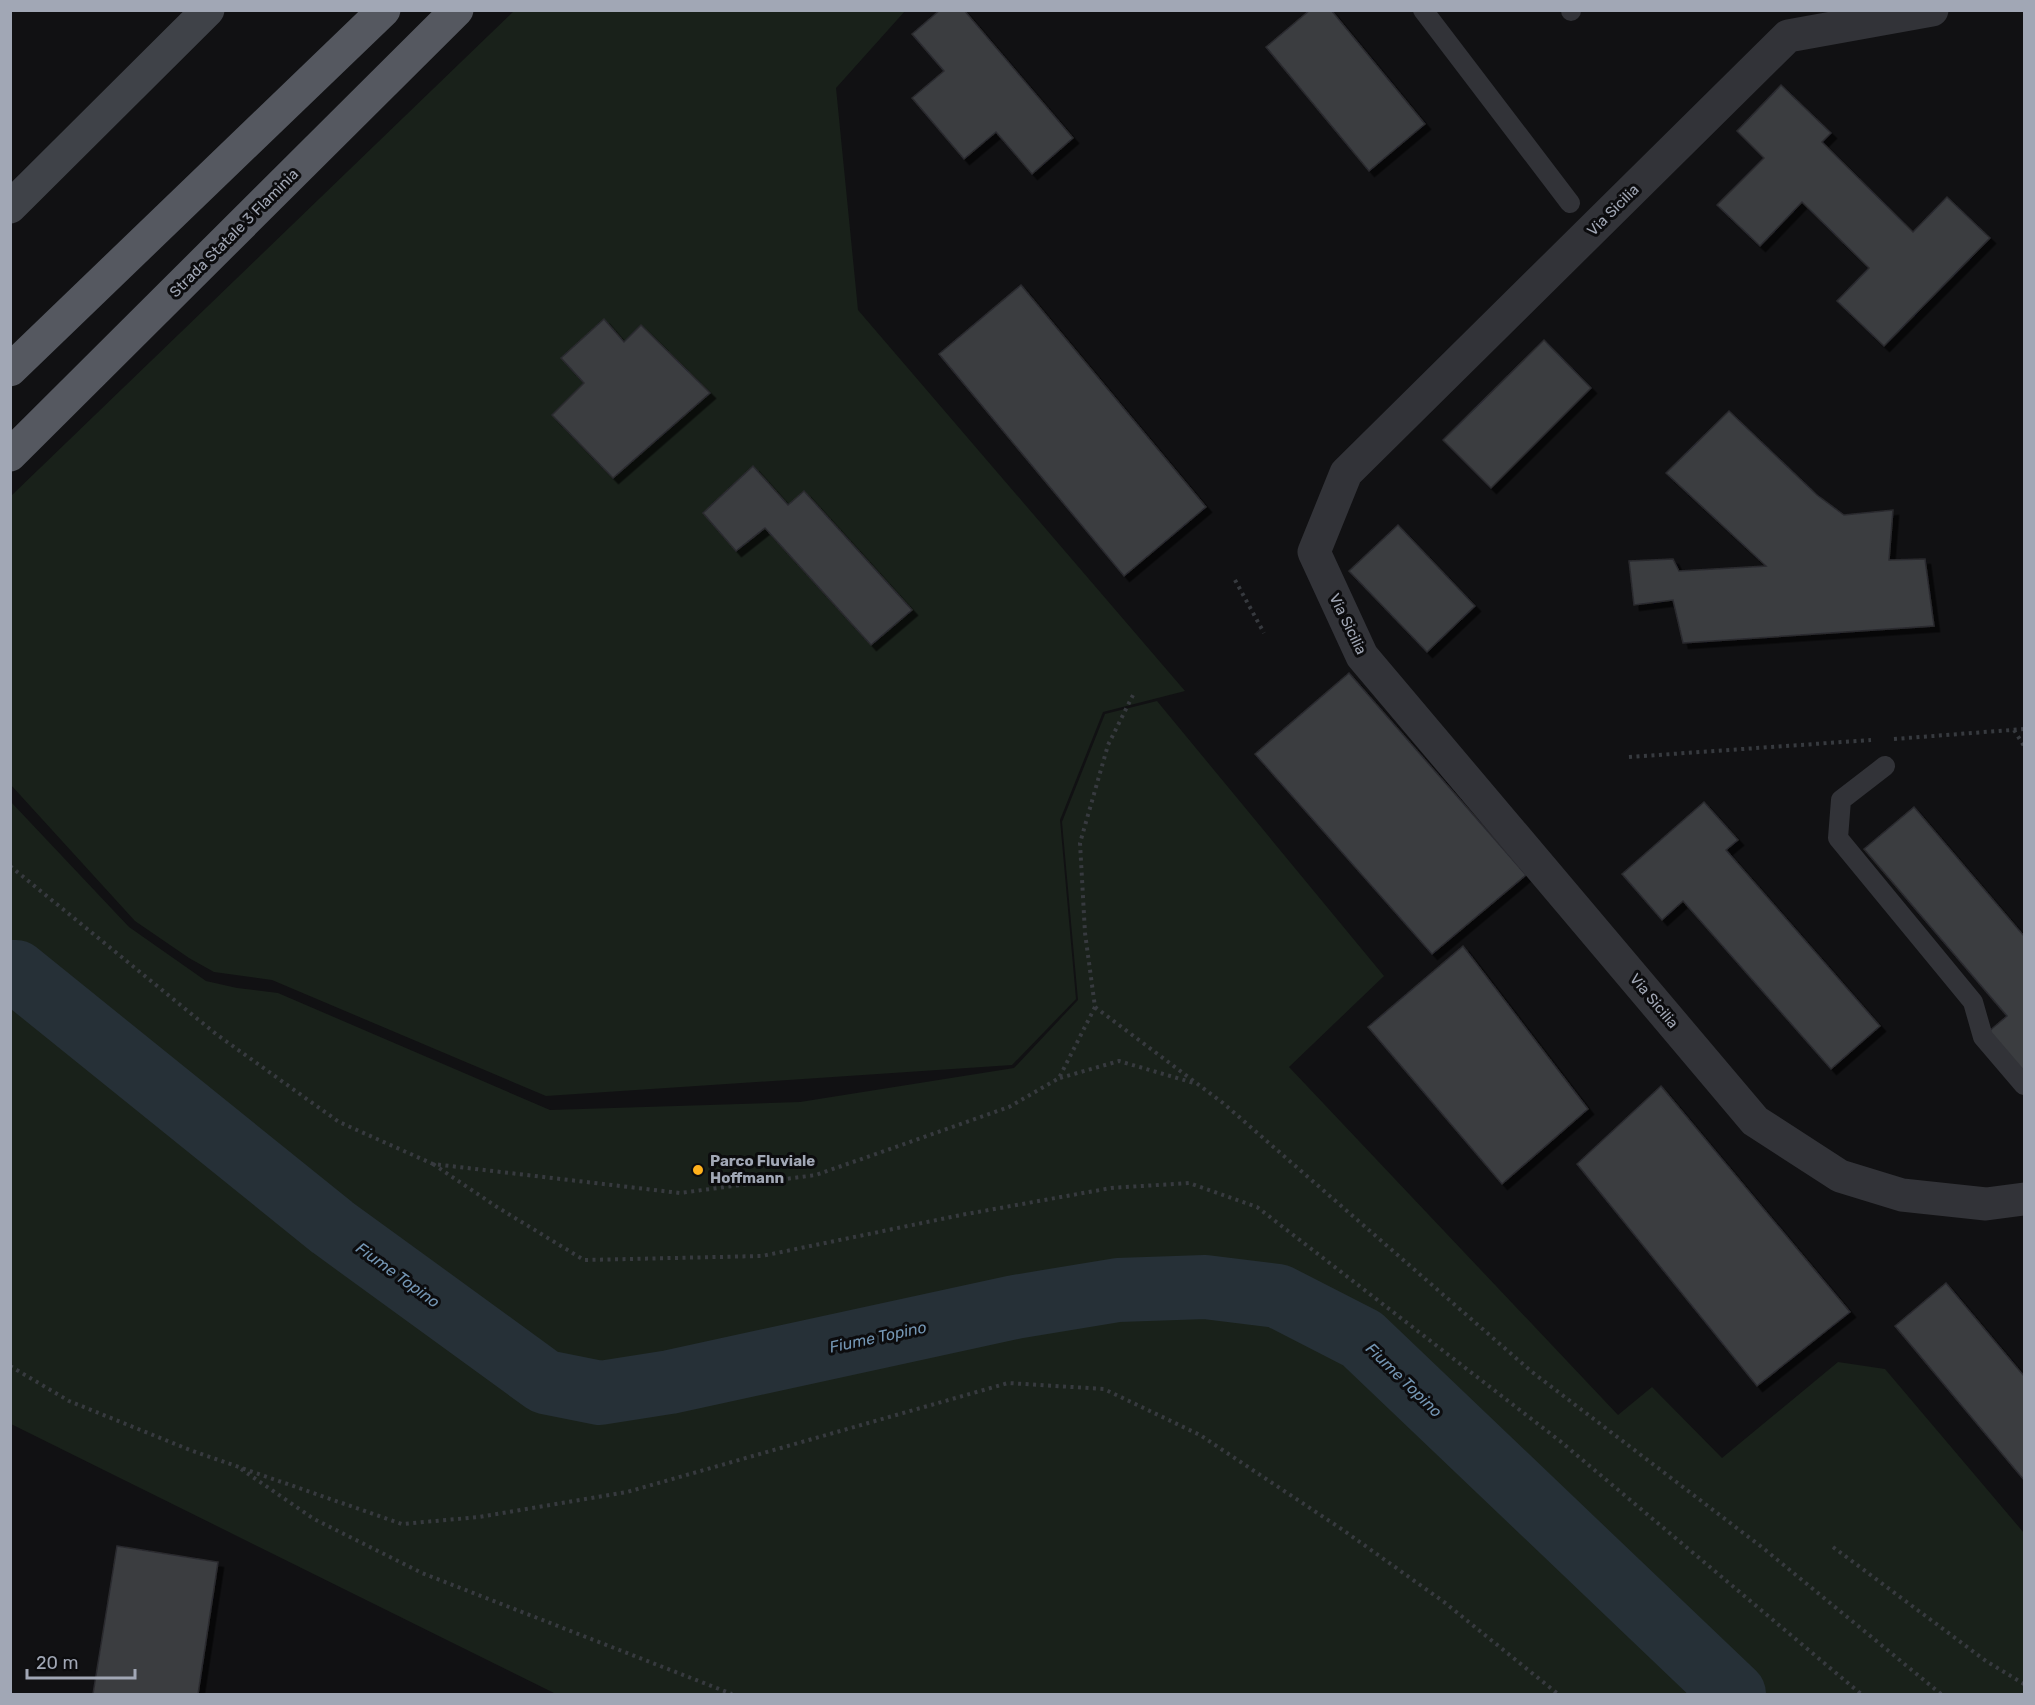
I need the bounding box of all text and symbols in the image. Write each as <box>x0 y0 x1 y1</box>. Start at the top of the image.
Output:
street label: Strada Statale 3 Flaminia <box>166 165 302 301</box>
street label: Via Sicilia <box>1583 180 1643 240</box>
street label: Via Sicilia <box>1325 590 1371 658</box>
street label: Via Sicilia <box>1626 970 1682 1032</box>
place label: Parco Fluviale Hoffmann <box>710 1152 815 1187</box>
marker: Parco Fluviale Hoffmann <box>691 1163 705 1177</box>
water label: Fiume Topino <box>352 1238 444 1312</box>
water label: Fiume Topino <box>828 1317 928 1357</box>
water label: Fiume Topino <box>1362 1339 1446 1421</box>
scale bar <box>27 1642 135 1680</box>
text: 20 m <box>36 1652 78 1674</box>

